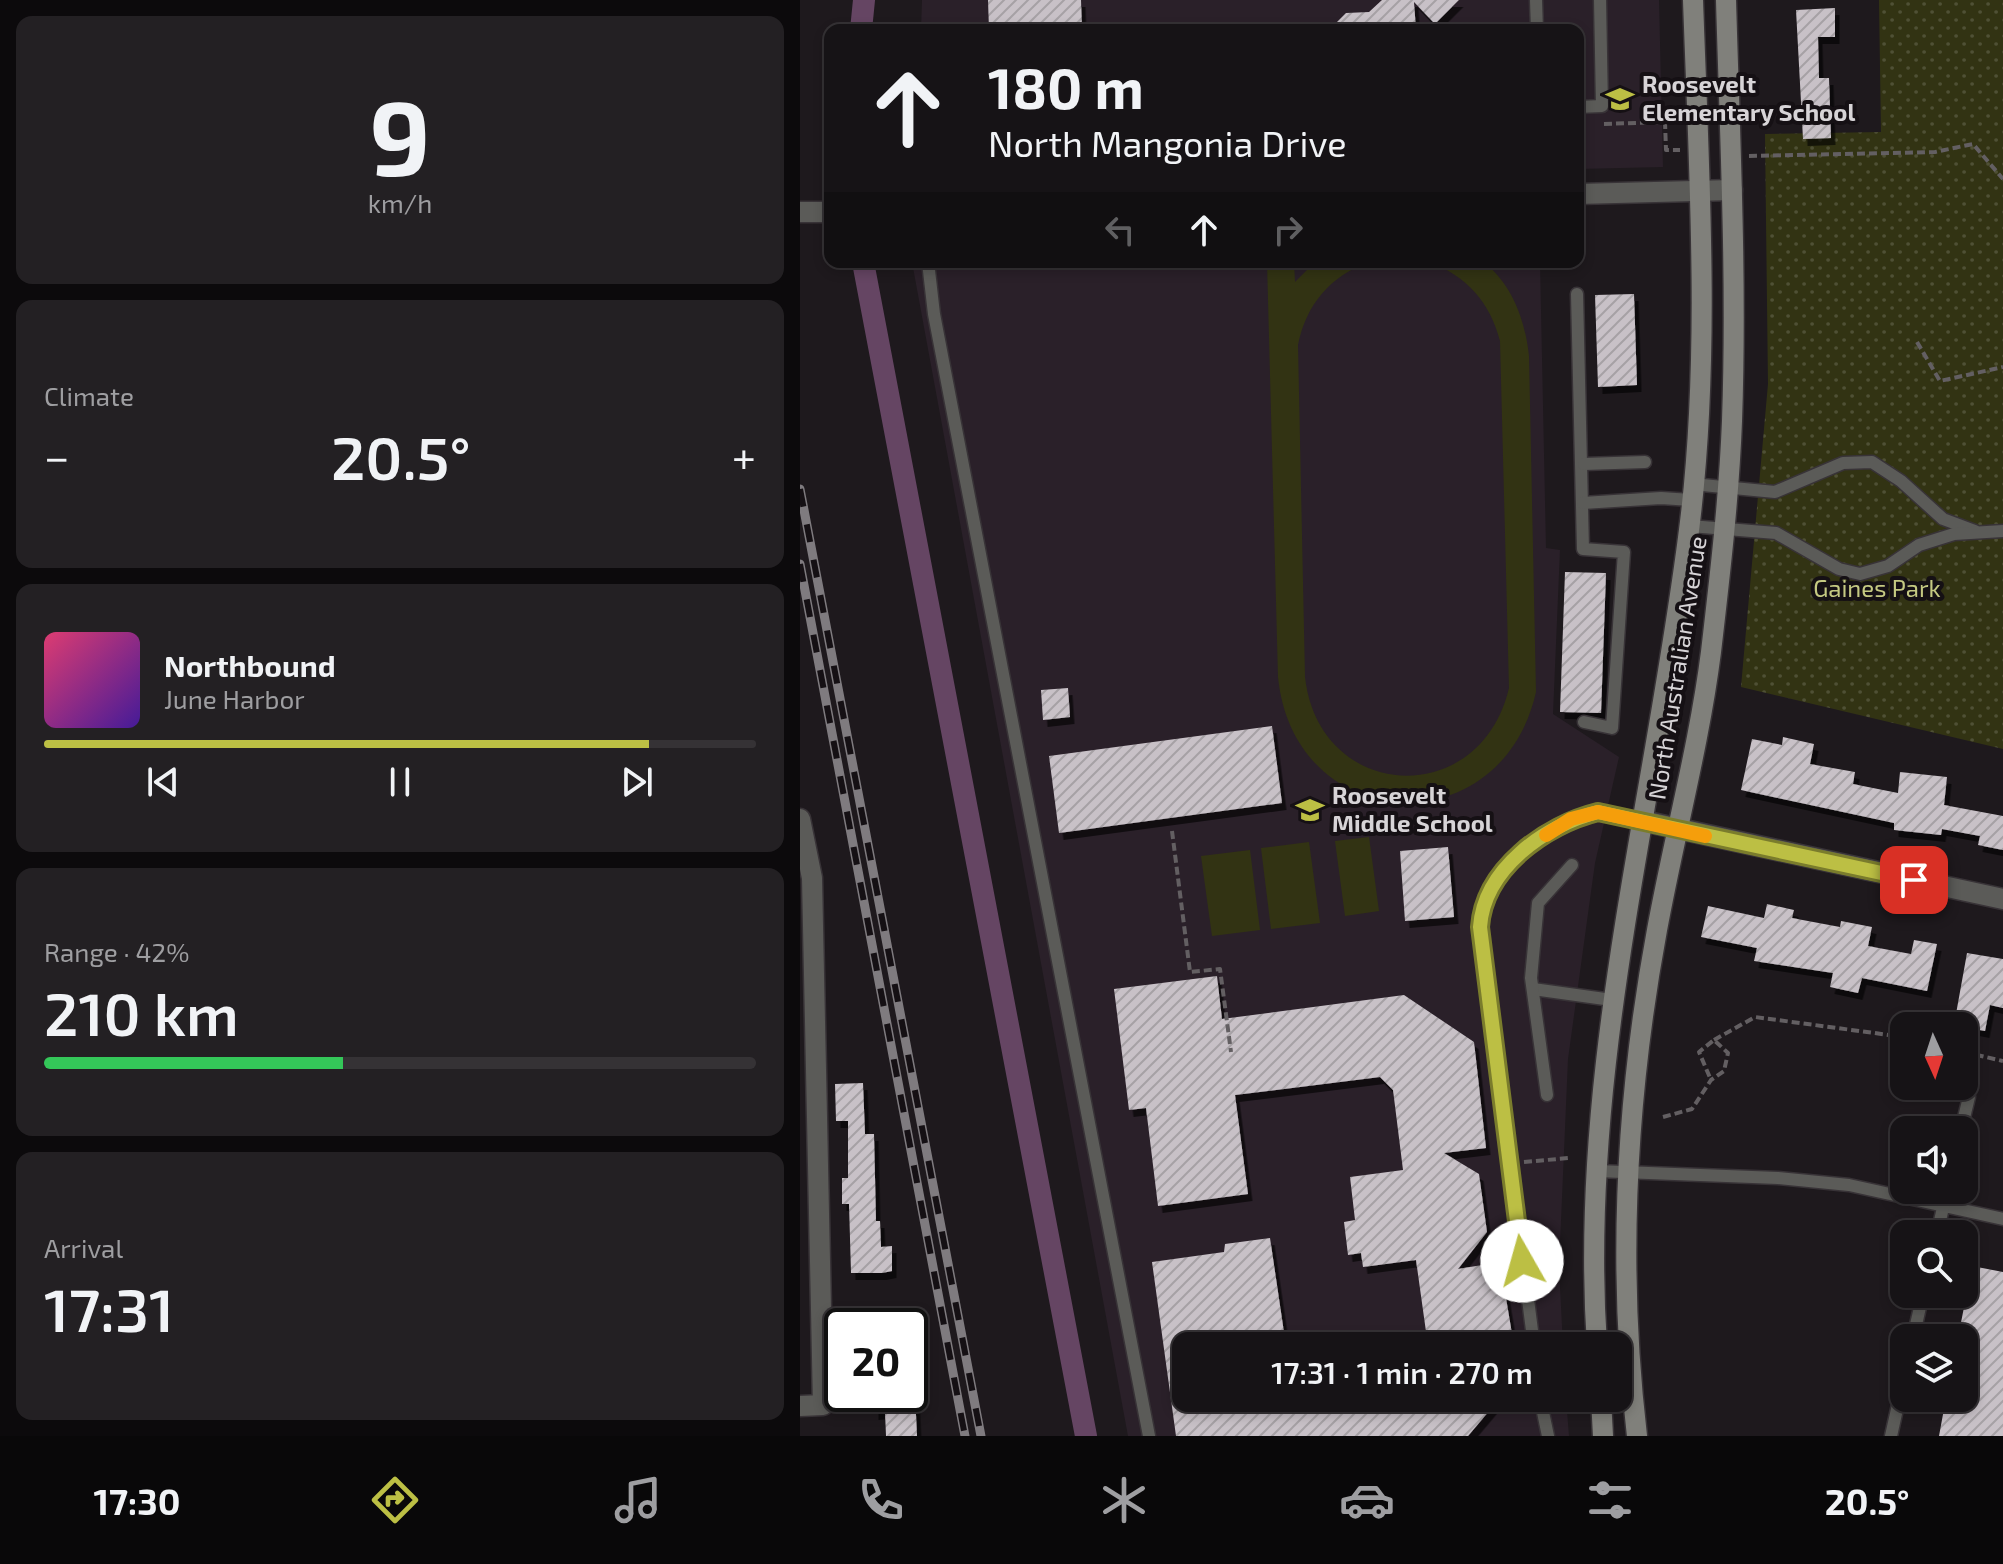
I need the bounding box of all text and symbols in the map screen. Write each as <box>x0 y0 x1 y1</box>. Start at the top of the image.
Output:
text: 180 m <box>988 53 1144 120</box>
icon: ahead <box>856 56 960 160</box>
place label: Roosevelt Elementary School <box>1642 69 1855 126</box>
text: 9 <box>369 72 431 197</box>
school or university icon: Roosevelt Elementary School <box>1605 84 1635 114</box>
text: North Mangonia Drive <box>988 121 1347 164</box>
text: km/h <box>368 187 432 218</box>
icon: left <box>1098 208 1142 252</box>
icon: ahead <box>1182 208 1226 252</box>
icon: right <box>1266 208 1310 252</box>
text: Climate <box>44 380 134 411</box>
text: 20.5° <box>331 420 471 492</box>
text: − <box>44 429 70 482</box>
text: + <box>732 429 756 482</box>
street label: North Australian Avenue <box>1641 534 1712 801</box>
park label: Gaines Park <box>1813 573 1941 602</box>
text: Northbound <box>164 647 336 683</box>
text: June Harbor <box>164 683 305 714</box>
icon: previous <box>141 760 185 804</box>
icon: pause <box>378 760 422 804</box>
icon: next <box>615 760 659 804</box>
place label: Roosevelt Middle School <box>1332 780 1493 837</box>
school or university icon: Roosevelt Middle School <box>1295 795 1325 825</box>
pin <box>1880 846 1948 914</box>
icon: arrive <box>1892 858 1936 902</box>
text: Range · 42% <box>44 936 189 967</box>
text: 210 km <box>44 976 239 1048</box>
north arrow <box>1890 1012 1978 1100</box>
map controls <box>1890 1012 1978 1412</box>
button: sound <box>1890 1116 1978 1204</box>
position arrow <box>1480 1219 1564 1303</box>
button: search <box>1890 1220 1978 1308</box>
text: Arrival <box>44 1232 123 1263</box>
text: 17:31 <box>44 1272 174 1344</box>
speed limit sign: 20 <box>824 1308 928 1412</box>
button: layers <box>1890 1324 1978 1412</box>
text: 17:31 · 1 min · 270 m <box>1271 1354 1533 1390</box>
icon: directions <box>367 1472 423 1528</box>
icon: music <box>610 1472 666 1528</box>
icon: phone <box>853 1472 909 1528</box>
icon: climate <box>1096 1472 1152 1528</box>
icon: car <box>1339 1472 1395 1528</box>
icon: filters <box>1582 1472 1638 1528</box>
text: 17:30 <box>93 1479 180 1522</box>
text: 20.5° <box>1825 1479 1909 1522</box>

